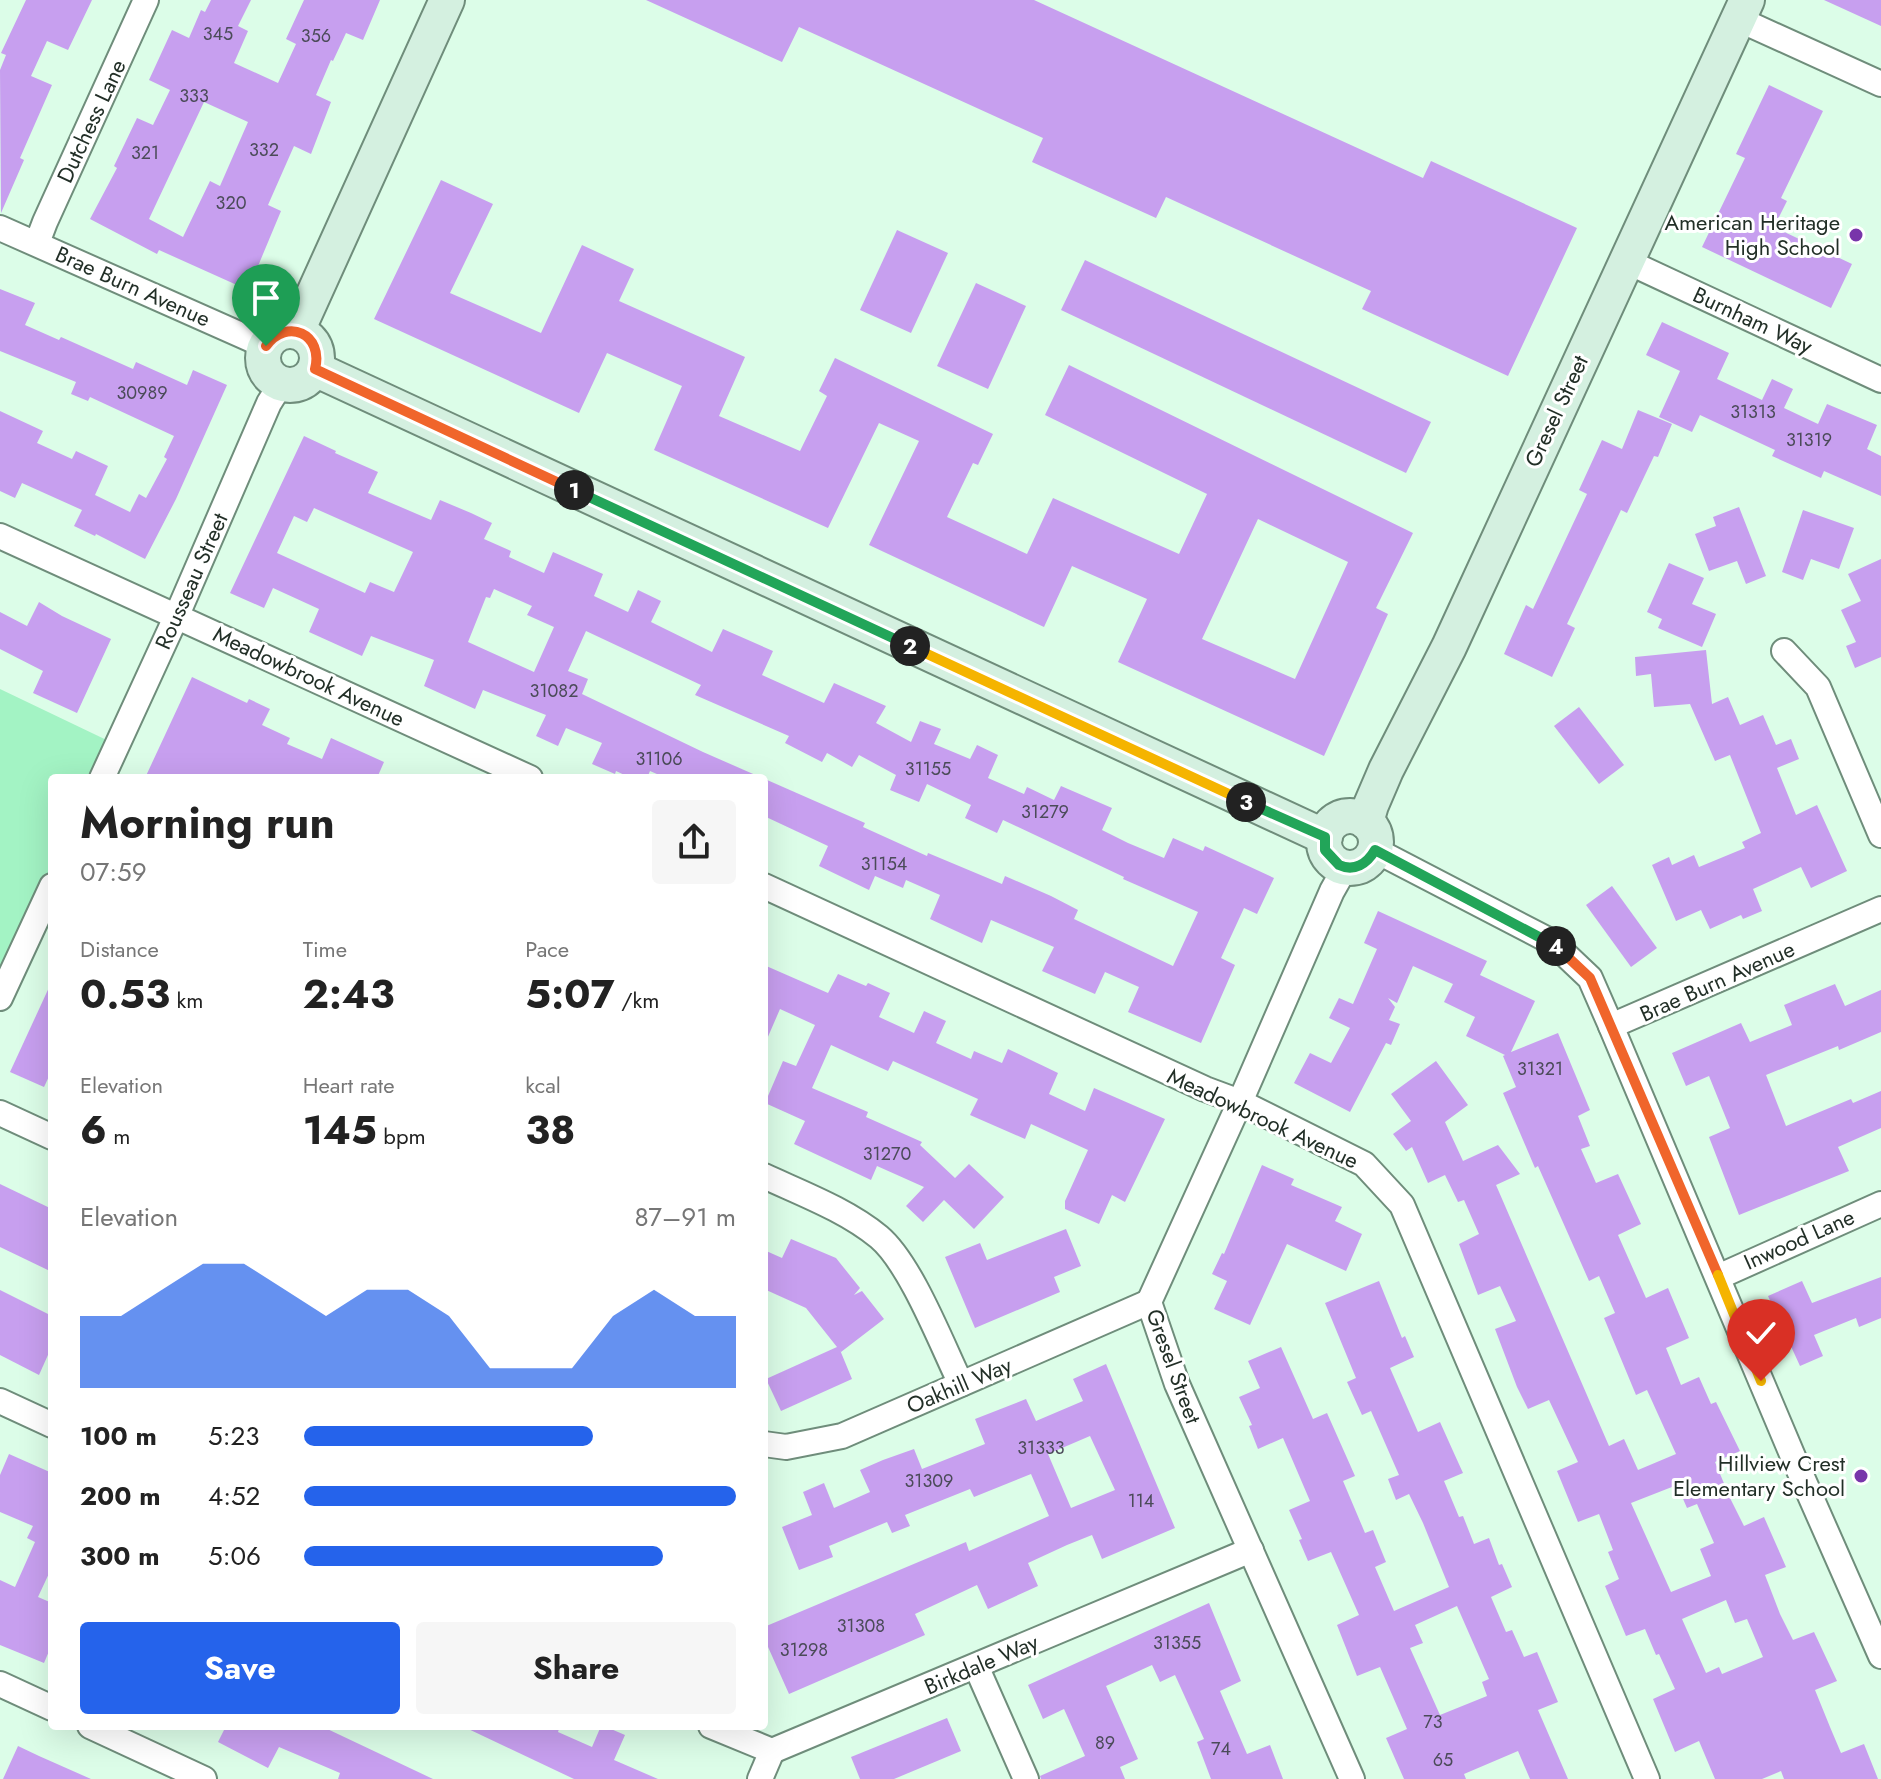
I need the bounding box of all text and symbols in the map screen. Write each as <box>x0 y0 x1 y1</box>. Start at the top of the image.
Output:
house number: 345 <box>203 21 233 47</box>
house number: 356 <box>301 23 331 49</box>
street label: Dutchess Lane <box>48 54 134 188</box>
house number: 333 <box>179 83 209 109</box>
house number: 332 <box>249 137 279 163</box>
house number: 321 <box>131 140 159 166</box>
house number: 320 <box>216 190 247 216</box>
place label: American Heritage High School <box>1664 206 1840 263</box>
marker: American Heritage High School <box>1847 226 1865 244</box>
street label: Brae Burn Avenue <box>50 238 216 334</box>
pin <box>232 264 300 346</box>
icon: arrive <box>244 276 288 320</box>
street label: Burnham Way <box>1688 278 1818 362</box>
street label: Gresel Street <box>1516 349 1596 472</box>
house number: 30989 <box>116 380 168 406</box>
house number: 31313 <box>1730 399 1776 425</box>
house number: 31319 <box>1786 427 1832 453</box>
pin: 1 <box>554 470 594 510</box>
text: 1 <box>568 474 580 506</box>
street label: Rousseau Street <box>147 507 236 654</box>
street label: Meadowbrook Avenue <box>208 618 410 734</box>
pin: 2 <box>890 626 930 666</box>
text: 2 <box>903 630 917 662</box>
house number: 31082 <box>530 678 578 704</box>
house number: 31106 <box>635 746 683 772</box>
house number: 31155 <box>905 756 951 782</box>
pin: 3 <box>1226 782 1266 822</box>
text: 3 <box>1239 786 1253 818</box>
text: Morning run <box>80 791 335 855</box>
house number: 31279 <box>1021 799 1069 825</box>
button: share <box>652 800 736 884</box>
house number: 31154 <box>861 851 907 877</box>
text: 07:59 <box>80 853 147 891</box>
pin: 4 <box>1536 926 1576 966</box>
text: 4 <box>1548 930 1564 962</box>
text: Distance <box>80 933 159 965</box>
text: Time <box>303 933 347 965</box>
text: Pace <box>525 933 569 965</box>
street label: Brae Burn Avenue <box>1634 933 1800 1029</box>
text: 0.53 <box>80 965 170 1023</box>
text: 2:43 <box>303 965 395 1023</box>
text: 5:07 <box>525 965 615 1023</box>
text: km <box>170 984 203 1016</box>
text: /km <box>615 984 659 1016</box>
house number: 31321 <box>1517 1056 1563 1082</box>
street label: Meadowbrook Avenue <box>1162 1060 1364 1176</box>
text: Elevation <box>80 1069 163 1101</box>
text: Heart rate <box>303 1069 394 1101</box>
text: kcal <box>525 1069 561 1101</box>
text: 6 <box>80 1101 107 1159</box>
text: 145 <box>303 1101 377 1159</box>
text: 38 <box>525 1101 575 1159</box>
text: m <box>107 1120 131 1152</box>
text: bpm <box>377 1120 426 1152</box>
house number: 31270 <box>863 1141 911 1167</box>
text: Elevation <box>80 1198 178 1236</box>
text: 87–91 m <box>635 1198 736 1236</box>
street label: Inwood Lane <box>1739 1200 1859 1278</box>
pin <box>1727 1299 1795 1381</box>
street label: Gresel Street <box>1138 1304 1210 1429</box>
icon: check <box>1739 1311 1783 1355</box>
street label: Oakhill Way <box>901 1348 1017 1421</box>
text: 100 m <box>80 1417 157 1455</box>
text: 5:23 <box>208 1417 259 1455</box>
house number: 31333 <box>1017 1435 1065 1461</box>
place label: Hillview Crest Elementary School <box>1673 1447 1846 1504</box>
marker: Hillview Crest Elementary School <box>1852 1467 1870 1485</box>
house number: 31309 <box>905 1468 953 1494</box>
text: 200 m <box>80 1477 161 1515</box>
text: 4:52 <box>208 1477 260 1515</box>
house number: 114 <box>1128 1488 1154 1514</box>
text: 300 m <box>80 1537 160 1575</box>
text: 5:06 <box>208 1537 261 1575</box>
house number: 31308 <box>837 1613 885 1639</box>
button: Save <box>80 1622 400 1714</box>
button: Share <box>416 1622 736 1714</box>
street label: Birkdale Way <box>919 1625 1043 1702</box>
house number: 31355 <box>1153 1630 1201 1656</box>
house number: 31298 <box>780 1637 828 1663</box>
house number: 73 <box>1423 1709 1443 1735</box>
house number: 89 <box>1095 1730 1115 1756</box>
house number: 74 <box>1211 1736 1231 1762</box>
house number: 65 <box>1433 1747 1453 1773</box>

